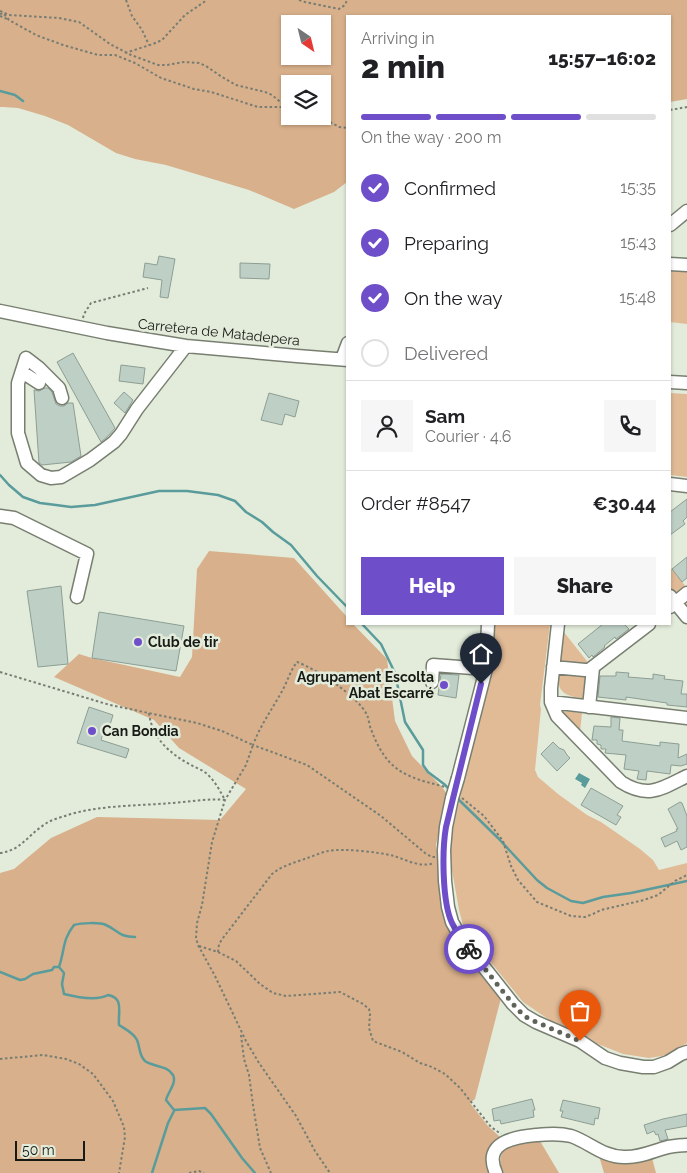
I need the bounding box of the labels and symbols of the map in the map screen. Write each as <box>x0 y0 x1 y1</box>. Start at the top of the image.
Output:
north arrow <box>281 15 331 65</box>
street label: Carretera de Matadepera <box>137 316 301 348</box>
pin <box>460 633 502 684</box>
place label: Club de tir <box>148 634 219 650</box>
marker: Club de tir <box>132 636 144 648</box>
place label: Agrupament Escolta Abat Escarré <box>297 669 435 701</box>
marker: Agrupament Escolta Abat Escarré <box>438 679 450 691</box>
place label: Can Bondia <box>102 723 179 739</box>
marker: Can Bondia <box>86 725 98 737</box>
courier <box>444 924 494 974</box>
pin <box>559 990 601 1041</box>
scale bar <box>15 1138 85 1161</box>

